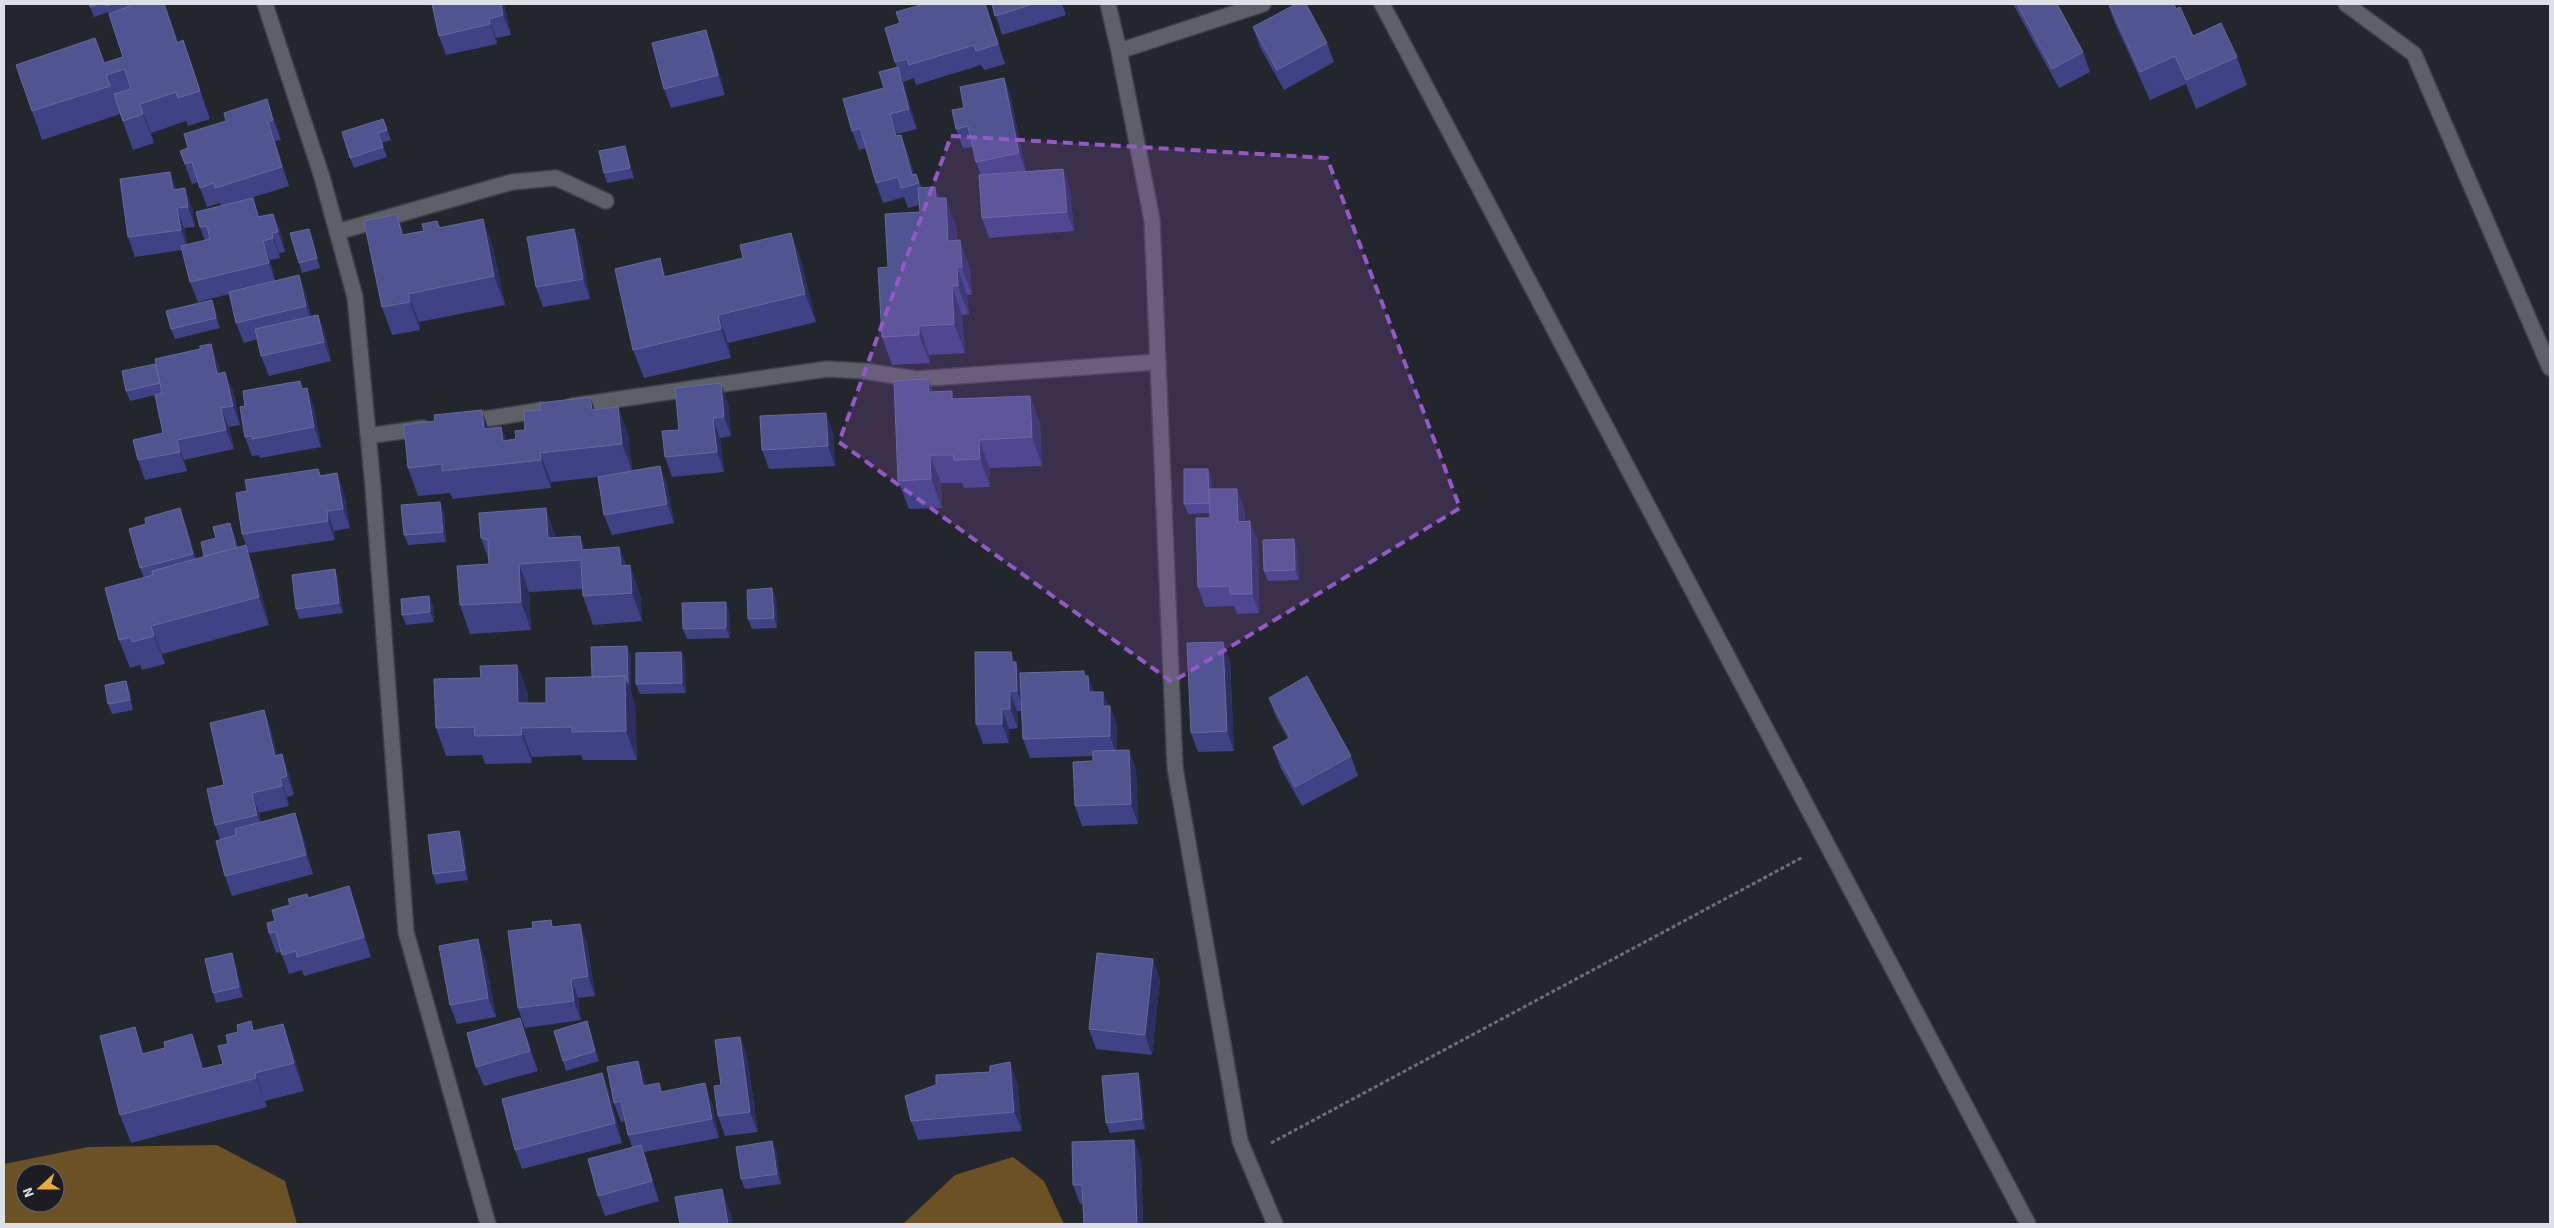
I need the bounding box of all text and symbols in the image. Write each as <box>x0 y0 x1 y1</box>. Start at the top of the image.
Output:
north arrow <box>15 1163 65 1213</box>
text: N <box>18 1184 40 1200</box>

